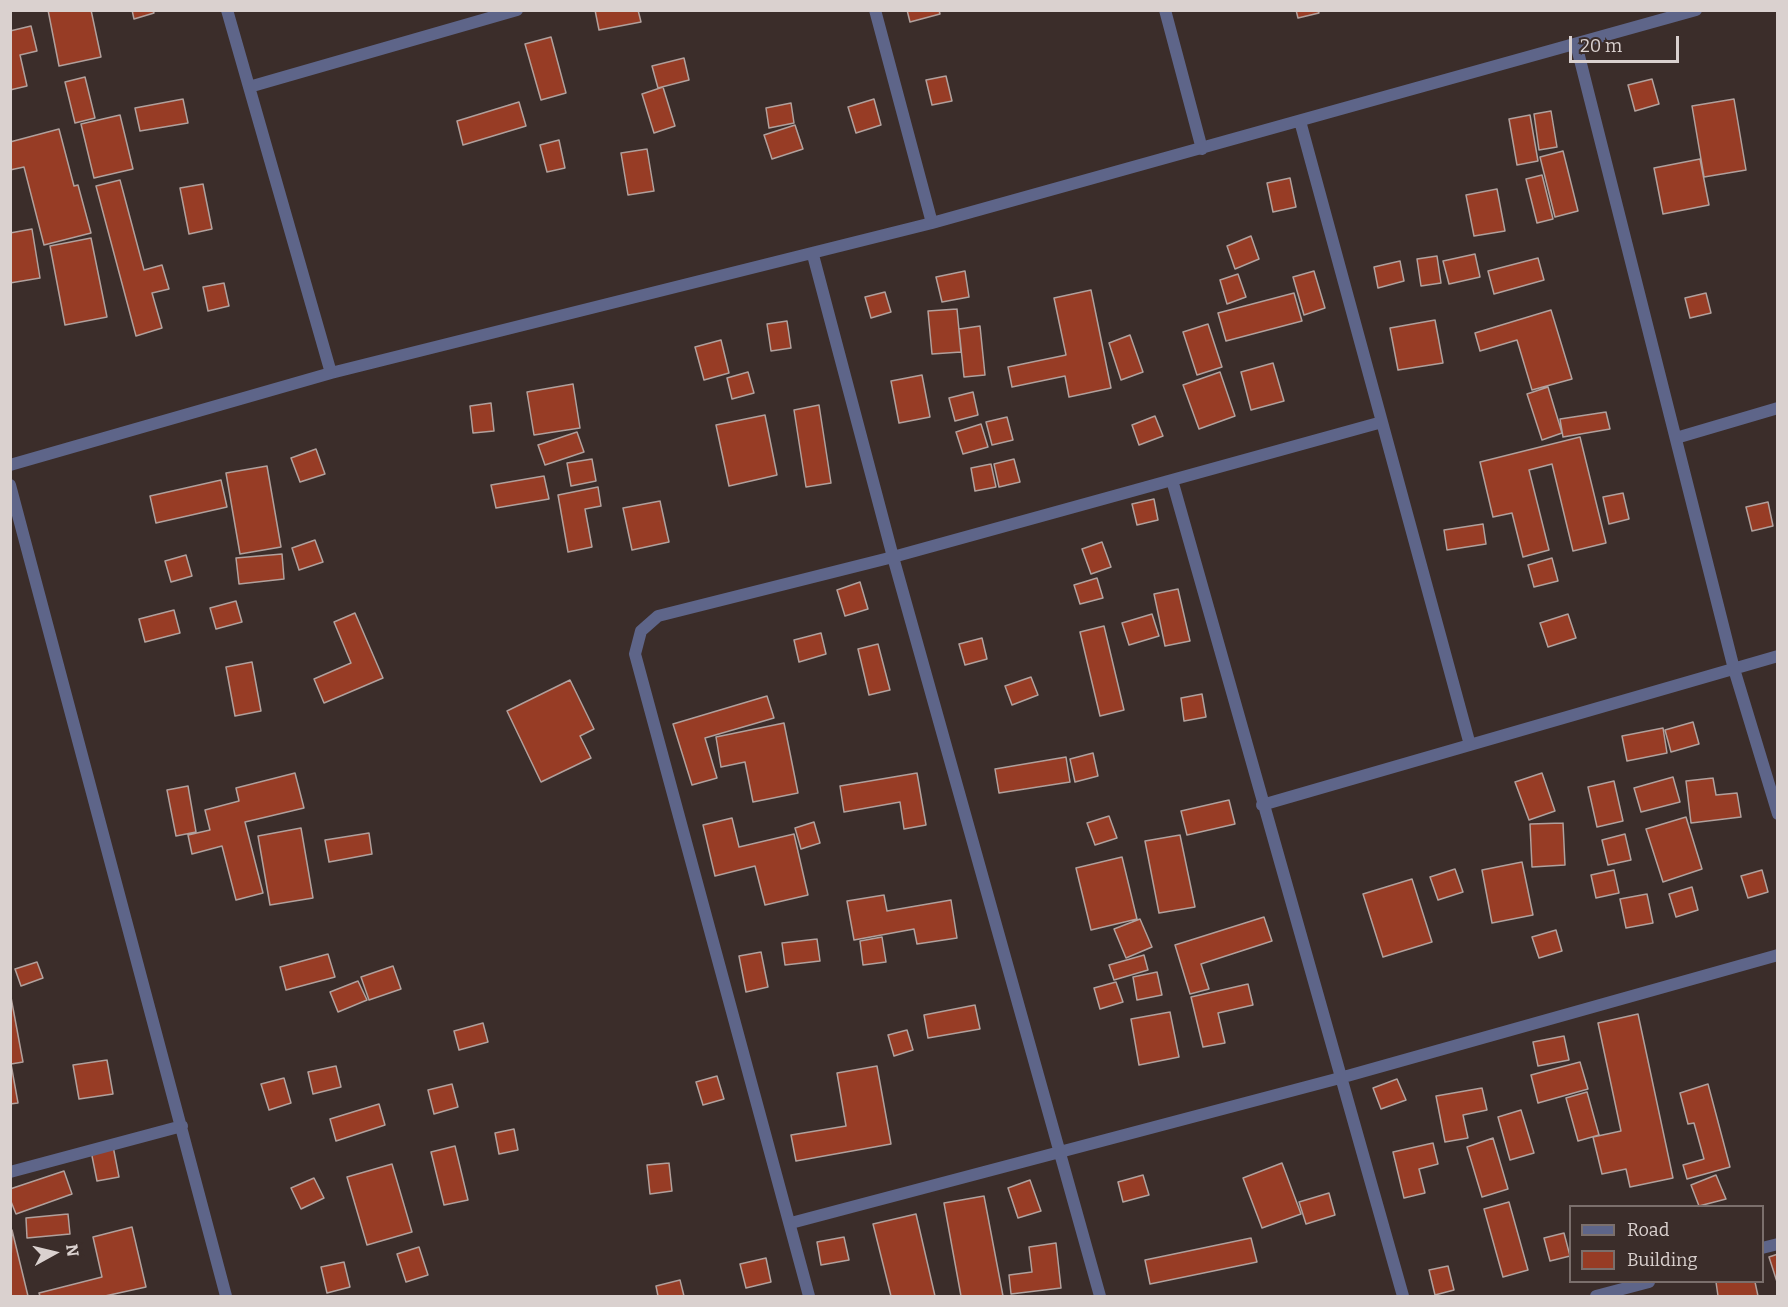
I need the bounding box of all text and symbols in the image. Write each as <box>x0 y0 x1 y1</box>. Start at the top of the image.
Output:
scale bar <box>1572 24 1682 62</box>
text: 20 m <box>1580 35 1622 57</box>
legend <box>1569 1205 1764 1283</box>
text: Road <box>1627 1219 1669 1241</box>
north arrow <box>24 1223 84 1283</box>
text: N <box>62 1243 83 1258</box>
text: Building <box>1627 1249 1698 1271</box>

